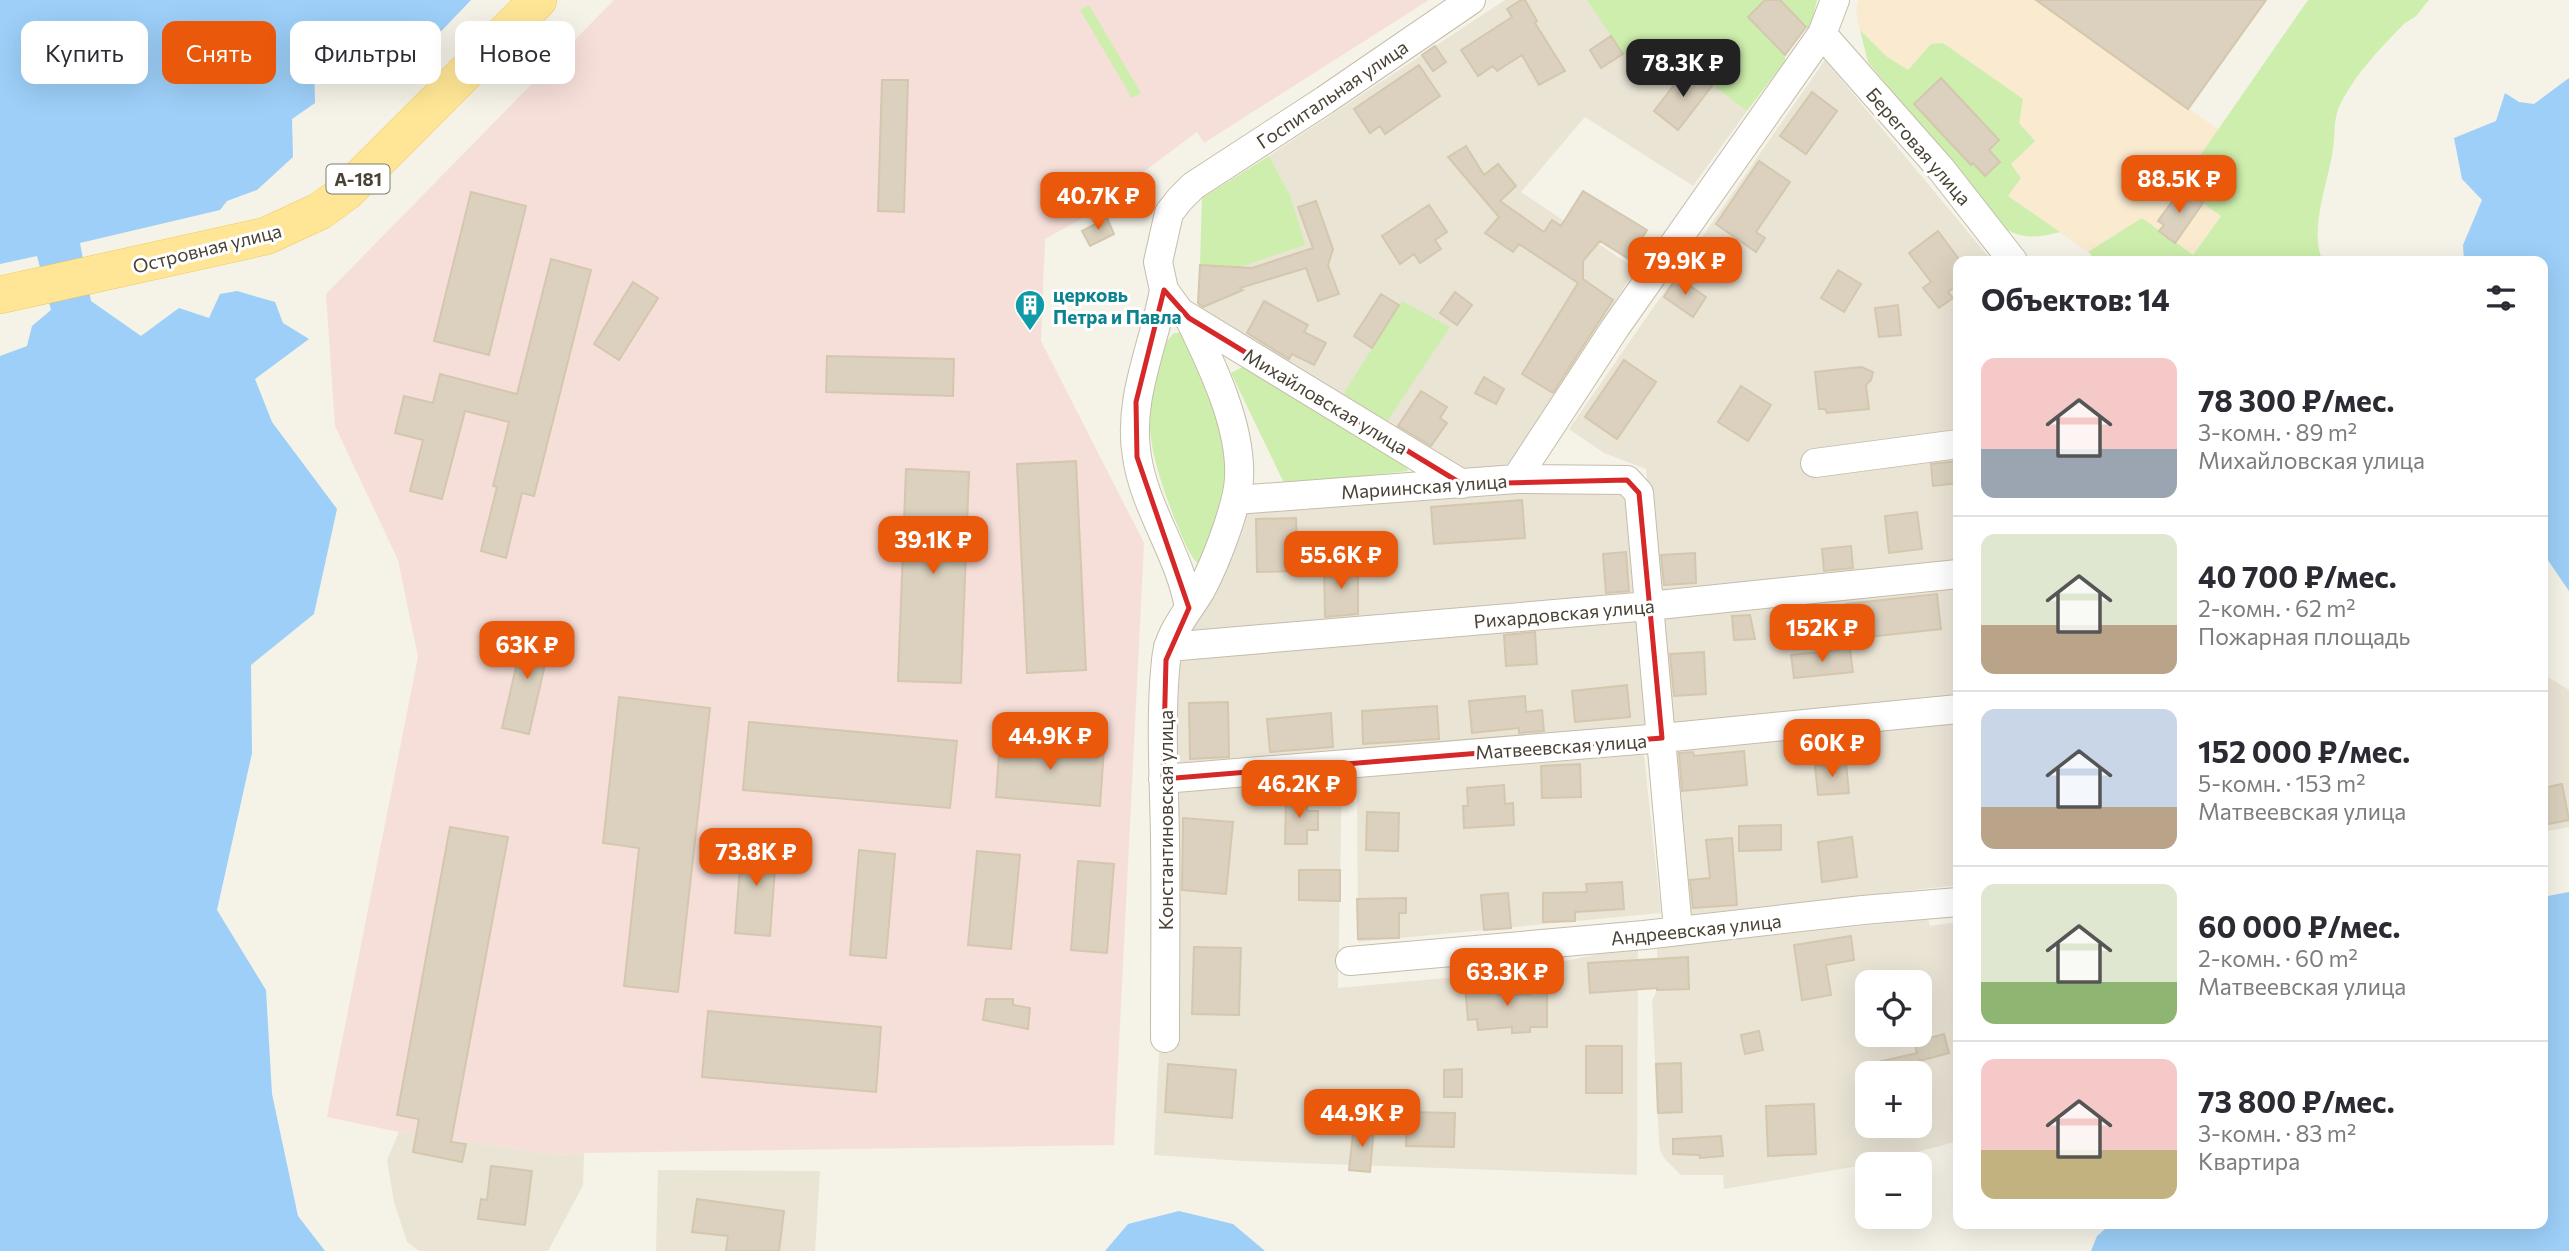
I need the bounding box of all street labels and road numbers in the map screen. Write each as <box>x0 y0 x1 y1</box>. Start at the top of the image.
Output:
street label: Госпитальная улица <box>1252 35 1412 153</box>
street label: Береговая улица <box>1862 83 1976 209</box>
road number: А-181 <box>326 164 390 194</box>
street label: Островная улица <box>130 218 284 278</box>
street label: Михайловская улица <box>1240 343 1412 459</box>
street label: Мариинская улица <box>1340 469 1508 503</box>
street label: Рихардовская улица <box>1473 594 1655 632</box>
street label: Константиновская улица <box>1154 710 1177 930</box>
street label: Матвеевская улица <box>1474 729 1648 763</box>
street label: Андреевская улица <box>1610 909 1782 949</box>

